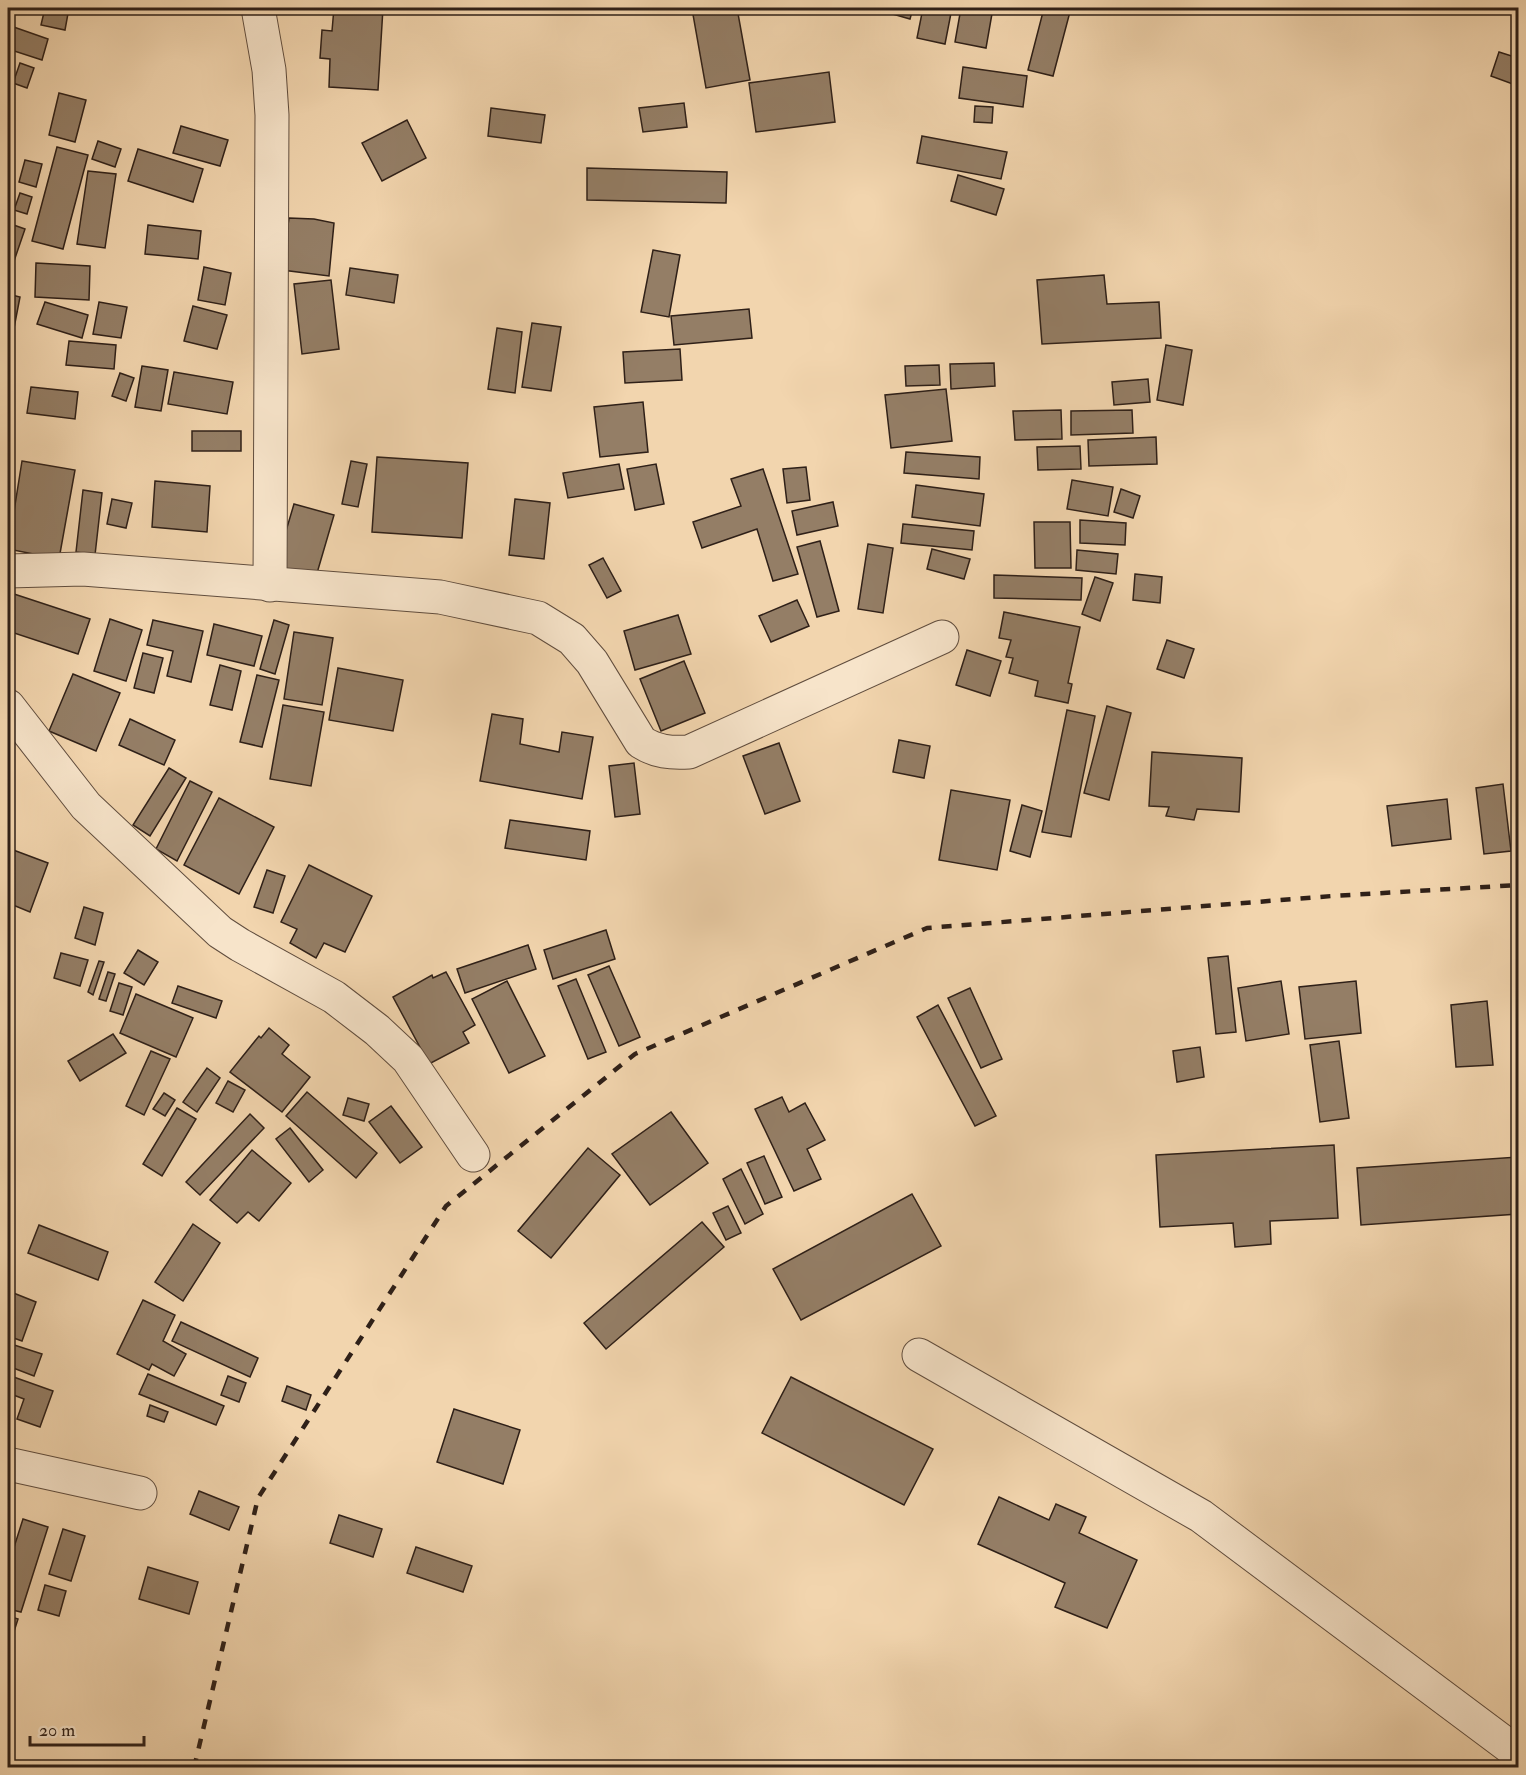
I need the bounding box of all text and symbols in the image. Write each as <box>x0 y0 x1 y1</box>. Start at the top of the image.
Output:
scale bar <box>30 1709 144 1747</box>
text: 20 m <box>39 1719 75 1742</box>

